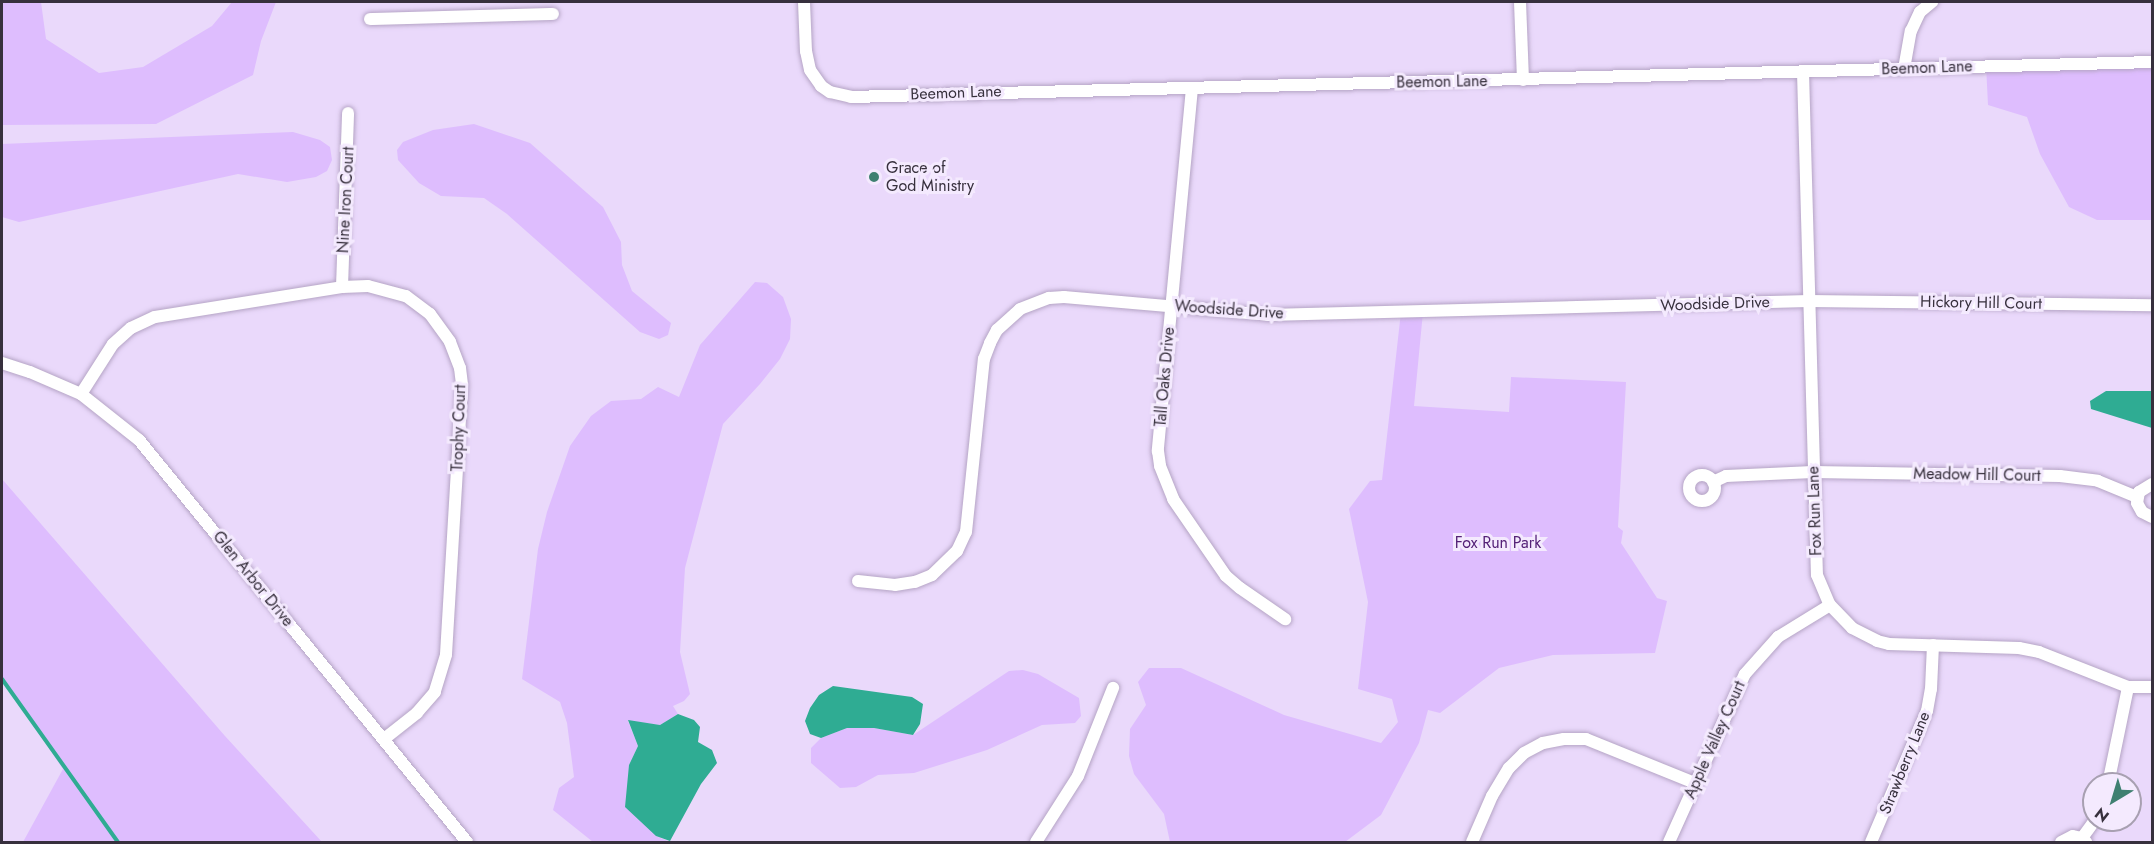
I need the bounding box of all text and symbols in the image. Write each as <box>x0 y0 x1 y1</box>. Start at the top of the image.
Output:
street label: Beemon Lane <box>1881 57 1973 79</box>
street label: Beemon Lane <box>1396 72 1488 92</box>
street label: Beemon Lane <box>910 82 1002 104</box>
street label: Nine Iron Court <box>334 146 358 254</box>
place label: Grace of God Ministry <box>886 158 974 196</box>
marker: Grace of God Ministry <box>867 170 881 184</box>
street label: Woodside Drive <box>1660 292 1770 316</box>
street label: Hickory Hill Court <box>1920 292 2042 314</box>
street label: Woodside Drive <box>1174 297 1284 323</box>
street label: Tall Oaks Drive <box>1151 326 1179 428</box>
street label: Trophy Court <box>448 384 470 472</box>
street label: Meadow Hill Court <box>1913 464 2041 486</box>
street label: Fox Run Lane <box>1804 466 1826 556</box>
street label: Glen Arbor Drive <box>209 527 297 631</box>
park label: Fox Run Park <box>1455 533 1541 553</box>
street label: Apple Valley Court <box>1680 678 1750 802</box>
street label: Strawberry Lane <box>1876 709 1934 817</box>
north arrow <box>2082 772 2142 832</box>
text: N <box>2090 802 2114 828</box>

